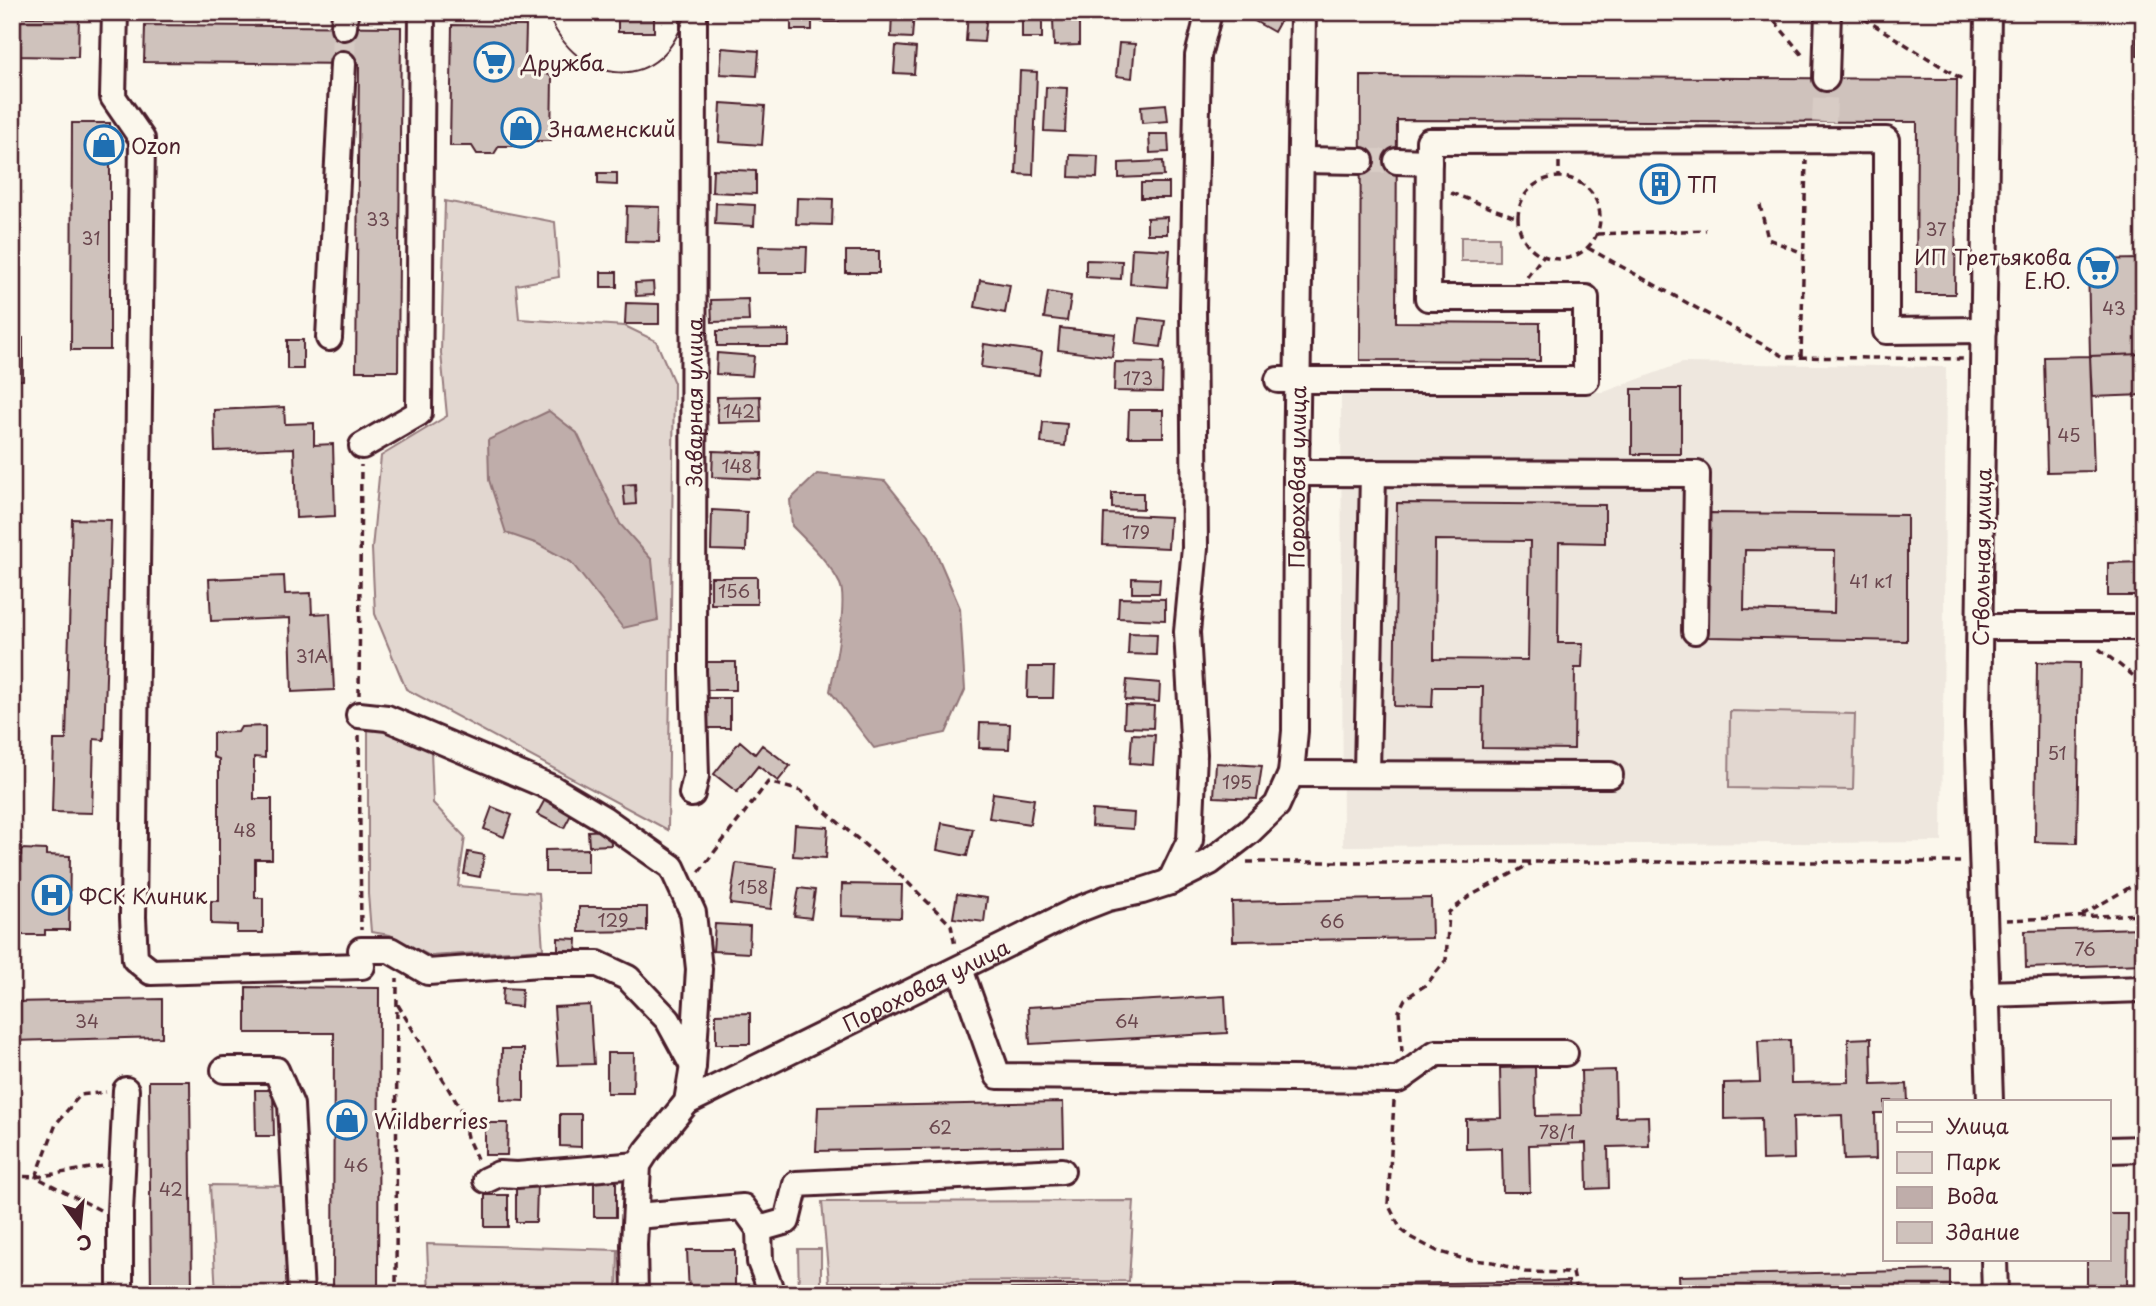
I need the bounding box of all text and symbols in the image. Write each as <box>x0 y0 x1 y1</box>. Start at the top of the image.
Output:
supermarket icon: Дружба <box>473 41 515 83</box>
place label: Дружба <box>520 46 605 78</box>
shop icon: Знаменский <box>500 107 542 149</box>
place label: Знаменский <box>547 112 676 144</box>
shop icon: Ozon <box>83 124 125 166</box>
place label: Ozon <box>131 129 181 161</box>
building icon: ТП <box>1639 163 1681 205</box>
place label: ТП <box>1687 168 1718 200</box>
house number: 33 <box>366 205 390 232</box>
house number: 37 <box>1925 215 1947 242</box>
house number: 31 <box>82 224 100 251</box>
place label: ИП Третьякова Е.Ю. <box>1914 240 2071 296</box>
supermarket icon: ИП Третьякова Е.Ю. <box>2077 247 2119 289</box>
house number: 43 <box>2102 294 2126 321</box>
street label: Заварная улица <box>677 317 710 487</box>
house number: 173 <box>1123 364 1153 391</box>
street label: Пороховая улица <box>1280 385 1313 568</box>
house number: 142 <box>723 397 755 424</box>
house number: 45 <box>2058 421 2081 448</box>
house number: 148 <box>721 452 753 479</box>
street label: Ствольная улица <box>1963 467 1999 646</box>
house number: 179 <box>1122 518 1150 545</box>
house number: 41 к1 <box>1849 567 1893 594</box>
house number: 156 <box>718 577 750 604</box>
house number: 31А <box>296 642 329 669</box>
house number: 51 <box>2047 739 2067 766</box>
house number: 195 <box>1222 768 1252 795</box>
house number: 48 <box>233 816 257 843</box>
house number: 158 <box>738 873 768 900</box>
hospital icon: ФСК Клиник <box>31 874 73 916</box>
place label: ФСК Клиник <box>79 879 208 911</box>
house number: 129 <box>597 906 629 933</box>
house number: 66 <box>1320 907 1344 934</box>
street label: Пороховая улица <box>837 930 1015 1039</box>
house number: 76 <box>2074 935 2096 962</box>
house number: 34 <box>75 1007 99 1034</box>
house number: 64 <box>1115 1007 1139 1034</box>
shop icon: Wildberries <box>326 1099 368 1141</box>
legend <box>1883 1100 2110 1260</box>
place label: Wildberries <box>374 1104 488 1136</box>
text: Улица <box>1946 1109 2009 1141</box>
house number: 62 <box>928 1113 952 1140</box>
house number: 78/1 <box>1539 1118 1575 1145</box>
text: Парк <box>1946 1145 2001 1177</box>
house number: 46 <box>344 1151 368 1178</box>
house number: 42 <box>159 1175 183 1202</box>
text: Вода <box>1946 1179 1998 1211</box>
north arrow <box>46 1190 116 1260</box>
text: Здание <box>1946 1215 2020 1247</box>
text: С <box>74 1228 95 1259</box>

